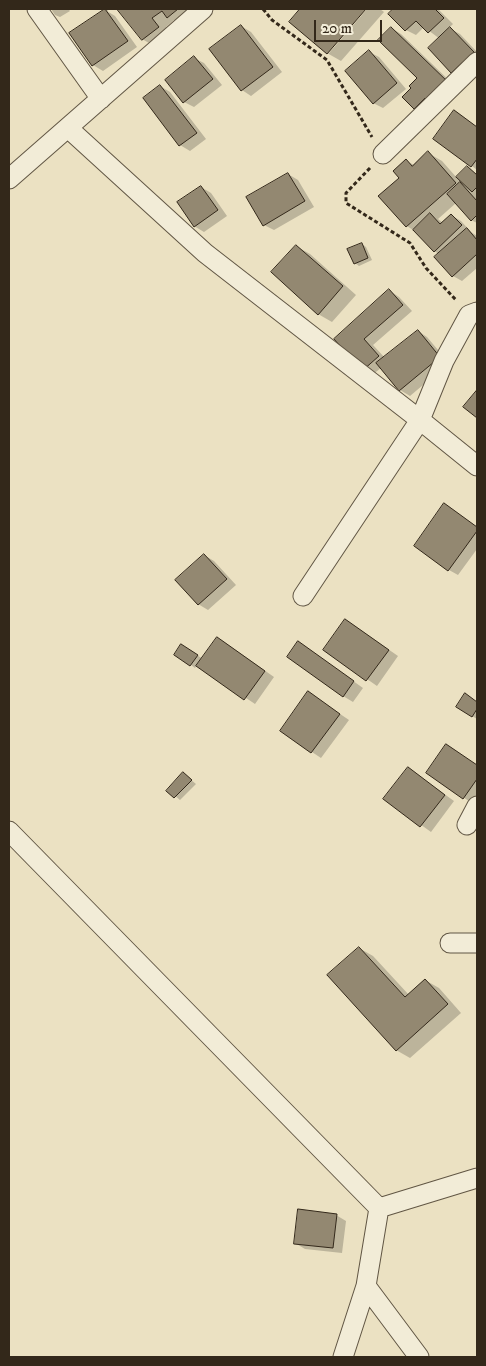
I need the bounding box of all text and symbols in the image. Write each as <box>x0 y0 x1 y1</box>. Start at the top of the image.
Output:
scale bar <box>316 10 384 42</box>
text: 20 m <box>322 19 352 38</box>

